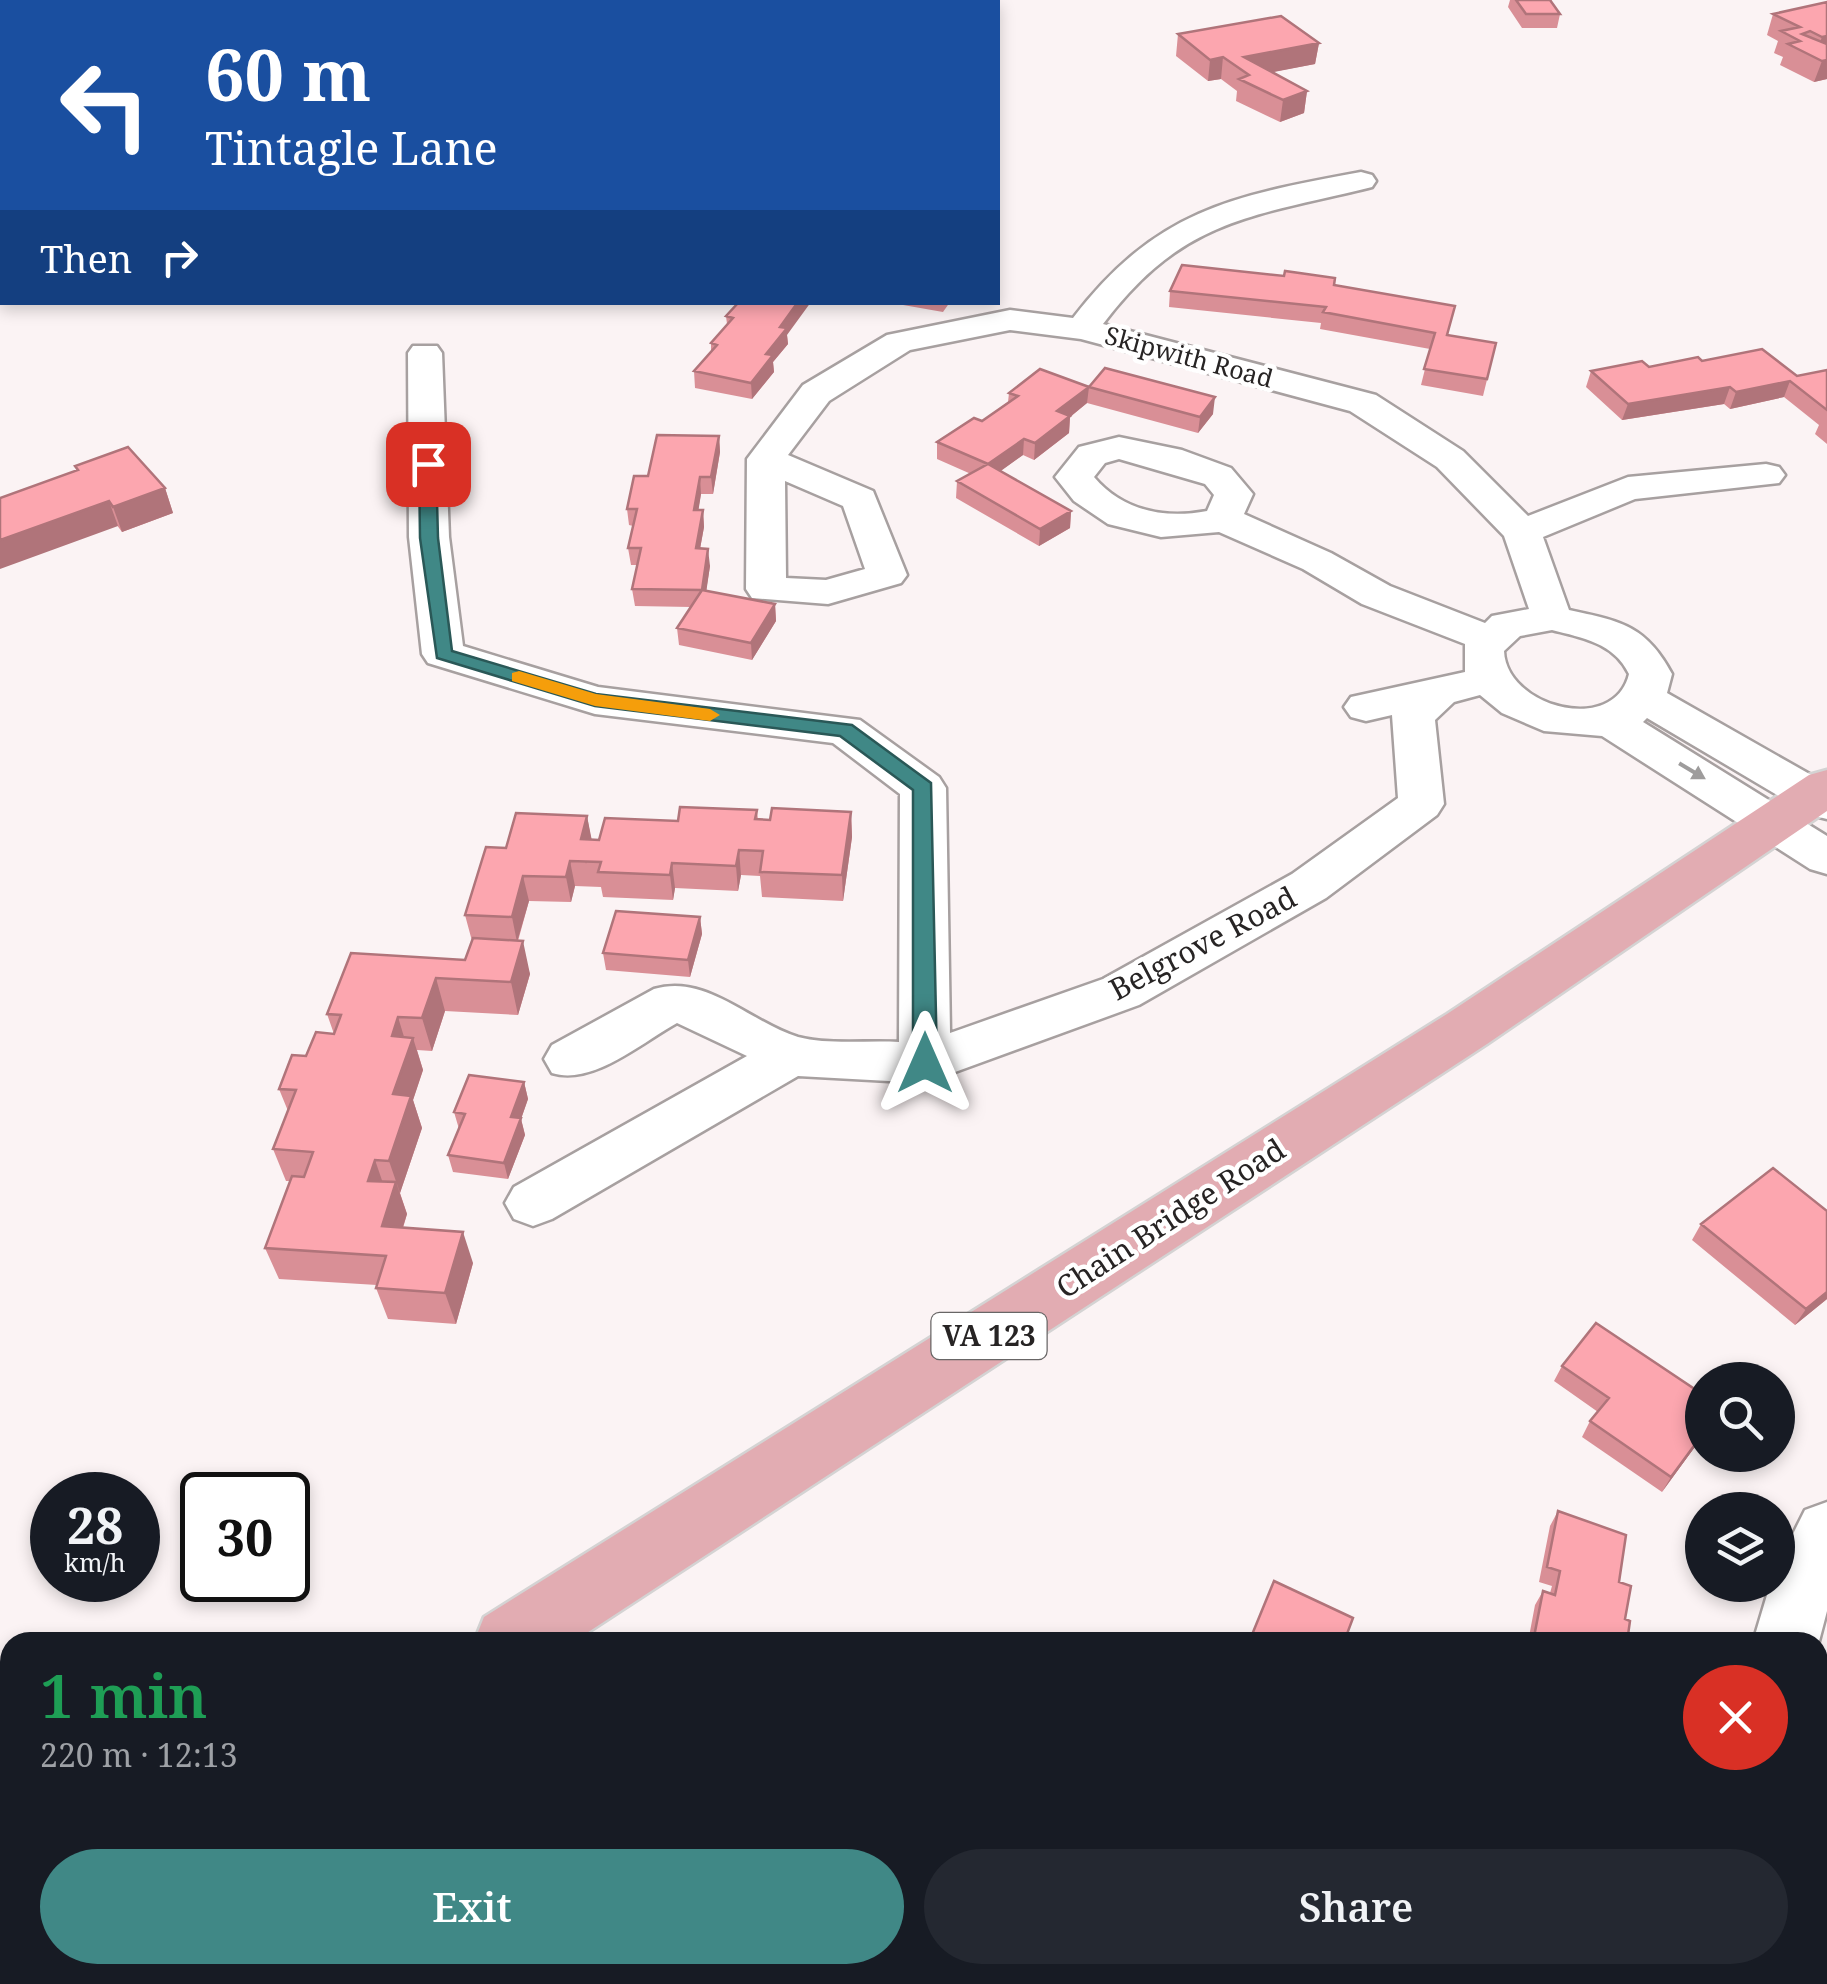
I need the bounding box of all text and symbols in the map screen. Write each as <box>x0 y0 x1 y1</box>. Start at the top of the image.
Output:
text: 60 m <box>205 26 371 122</box>
icon: left <box>40 40 170 170</box>
text: Tintagle Lane <box>205 117 498 178</box>
icon: right <box>152 230 207 285</box>
text: Then <box>40 232 132 284</box>
street label: Skipwith Road <box>1102 317 1277 395</box>
pin <box>386 422 471 507</box>
icon: arrive <box>401 437 456 492</box>
one-way arrow <box>1678 762 1706 779</box>
street label: Belgrove Road <box>1102 876 1303 1009</box>
position arrow <box>873 1011 977 1115</box>
street label: Chain Bridge Road <box>1048 1128 1293 1307</box>
road number: VA 123 <box>932 1313 1046 1359</box>
map controls <box>1685 1362 1795 1602</box>
button: search <box>1685 1362 1795 1472</box>
speed limit sign: 30 <box>180 1472 310 1602</box>
text: 28 <box>67 1491 123 1559</box>
button: layers <box>1685 1492 1795 1602</box>
text: km/h <box>64 1545 126 1579</box>
text: 1 min <box>40 1654 208 1736</box>
button: close <box>1683 1665 1788 1770</box>
text: 220 m · 12:13 <box>40 1733 238 1776</box>
button: Exit <box>40 1849 904 1964</box>
button: Share <box>924 1849 1788 1964</box>

